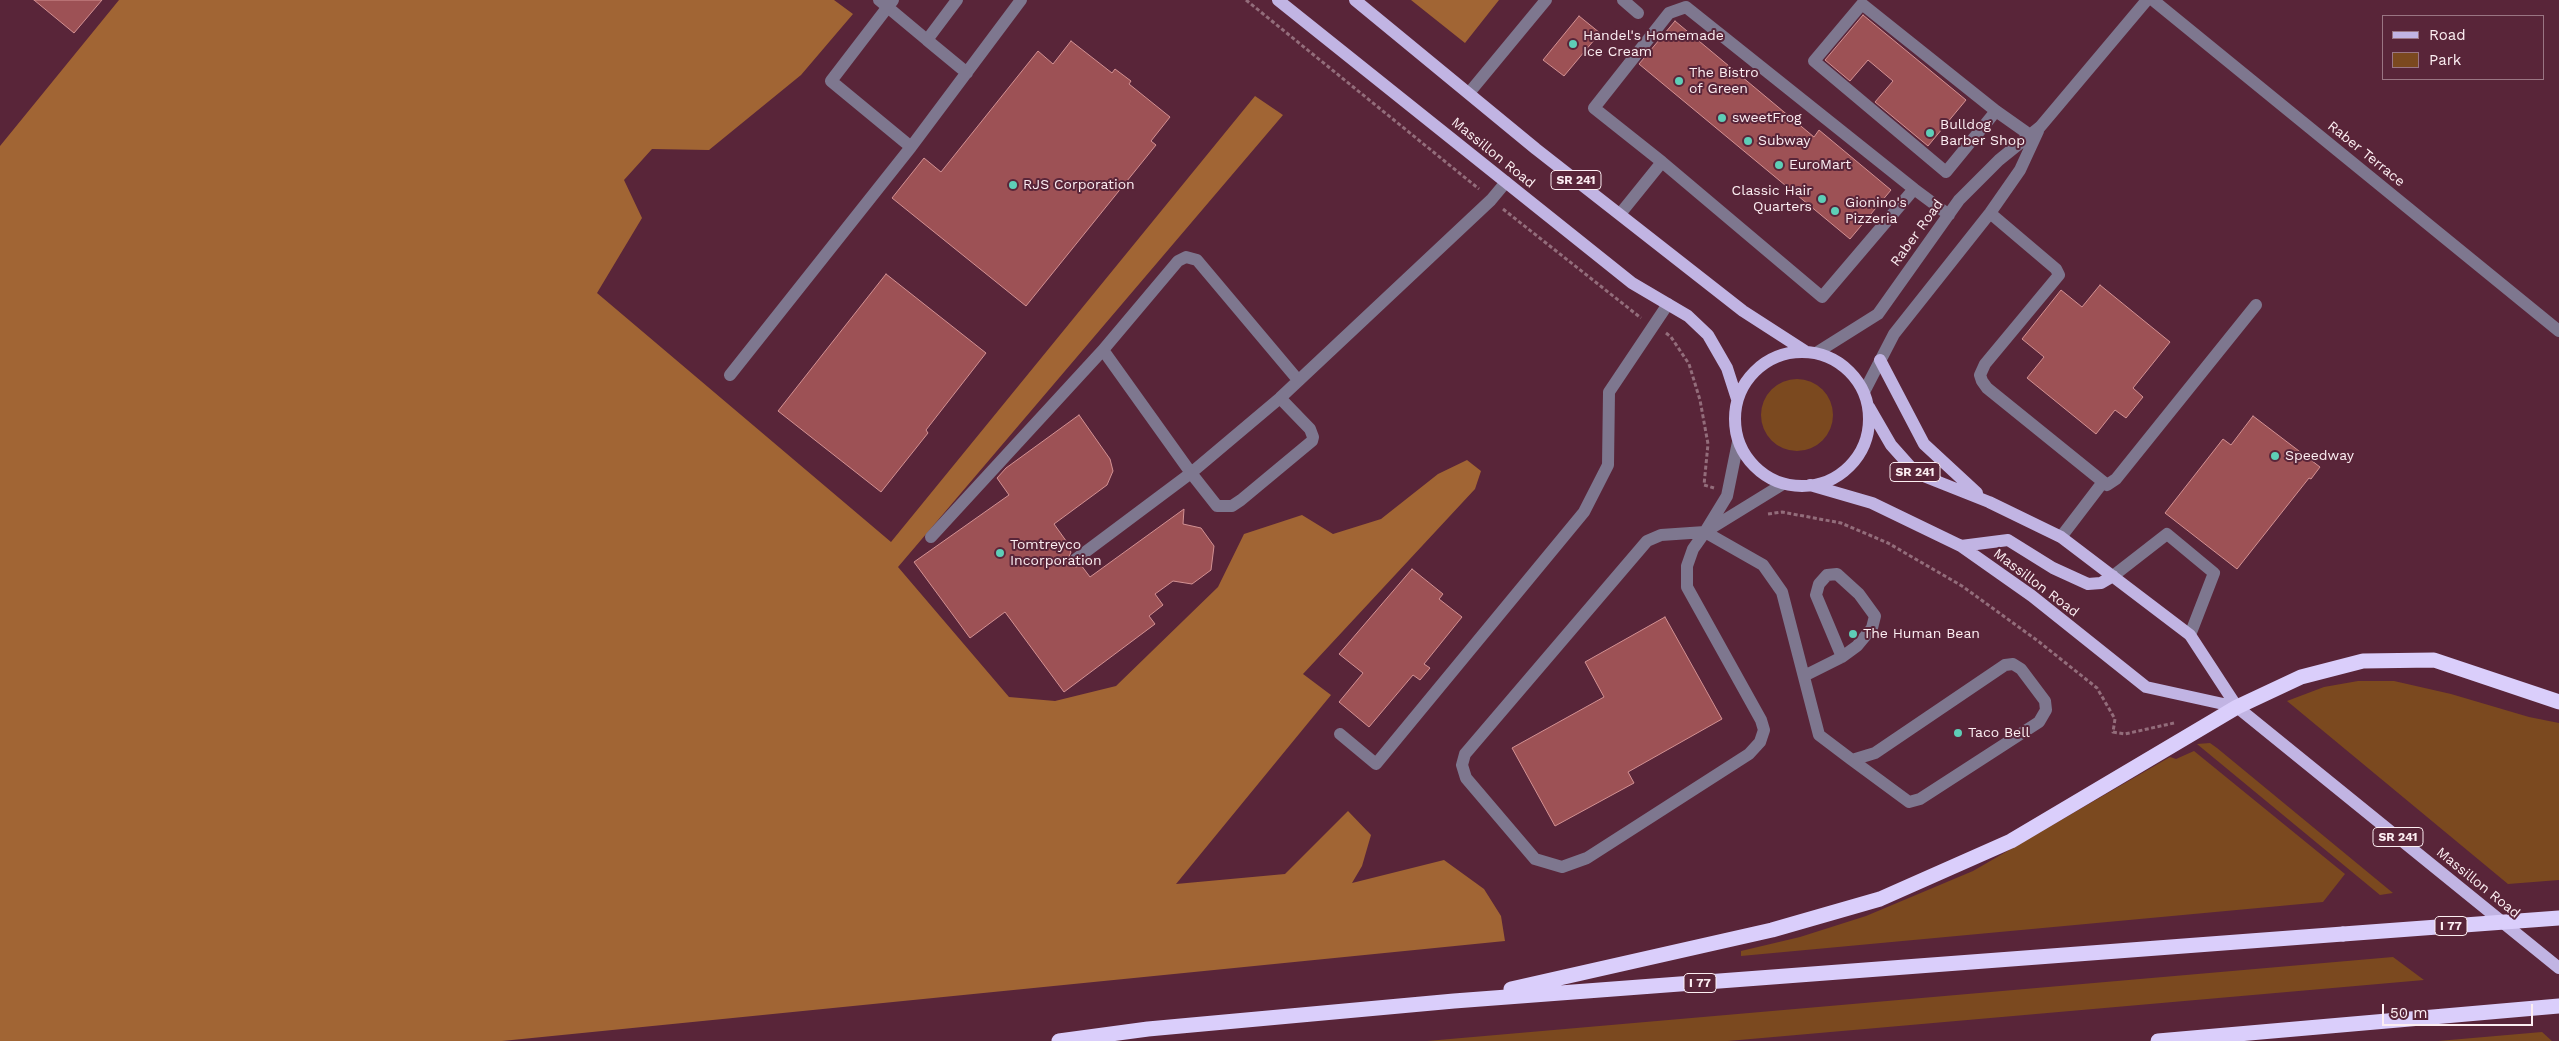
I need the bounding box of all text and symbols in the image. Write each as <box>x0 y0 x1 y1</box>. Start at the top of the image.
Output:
legend <box>2382 15 2544 80</box>
text: Road <box>2429 26 2466 44</box>
place label: Handel's Homemade Ice Cream <box>1583 28 1724 60</box>
marker: Handel's Homemade Ice Cream <box>1567 38 1579 50</box>
text: Park <box>2429 51 2461 69</box>
place label: The Bistro of Green <box>1689 65 1759 98</box>
marker: The Bistro of Green <box>1673 75 1685 87</box>
place label: sweetFrog <box>1732 110 1802 126</box>
marker: sweetFrog <box>1716 112 1728 124</box>
street label: Massillon Road <box>1448 114 1538 192</box>
place label: Bulldog Barber Shop <box>1940 117 2025 150</box>
street label: Raber Terrace <box>2324 118 2408 190</box>
marker: Bulldog Barber Shop <box>1924 127 1936 139</box>
place label: Subway <box>1758 133 1810 149</box>
marker: Subway <box>1742 135 1754 147</box>
place label: EuroMart <box>1789 157 1851 173</box>
marker: EuroMart <box>1773 159 1785 171</box>
road number: SR 241 <box>1551 170 1601 190</box>
place label: RJS Corporation <box>1023 177 1135 193</box>
marker: RJS Corporation <box>1007 179 1019 191</box>
place label: Classic Hair Quarters <box>1732 183 1812 216</box>
marker: Classic Hair Quarters <box>1816 193 1828 205</box>
place label: Gionino's Pizzeria <box>1845 195 1907 228</box>
street label: Raber Road <box>1887 196 1947 270</box>
marker: Gionino's Pizzeria <box>1829 205 1841 217</box>
place label: Speedway <box>2285 448 2354 464</box>
marker: Speedway <box>2269 450 2281 462</box>
road number: SR 241 <box>1890 462 1940 482</box>
place label: Tomtreyco Incorporation <box>1010 537 1102 570</box>
street label: Massillon Road <box>1990 545 2082 621</box>
marker: Tomtreyco Incorporation <box>994 547 1006 559</box>
place label: The Human Bean <box>1863 626 1980 642</box>
marker: The Human Bean <box>1847 628 1859 640</box>
place label: Taco Bell <box>1968 725 2030 741</box>
marker: Taco Bell <box>1952 727 1964 739</box>
road number: SR 241 <box>2373 828 2423 846</box>
street label: Massillon Road <box>2433 844 2523 922</box>
road number: I 77 <box>2435 916 2467 936</box>
road number: I 77 <box>1684 974 1716 992</box>
scale bar <box>2384 994 2535 1026</box>
text: 50 m <box>2390 1004 2427 1022</box>

